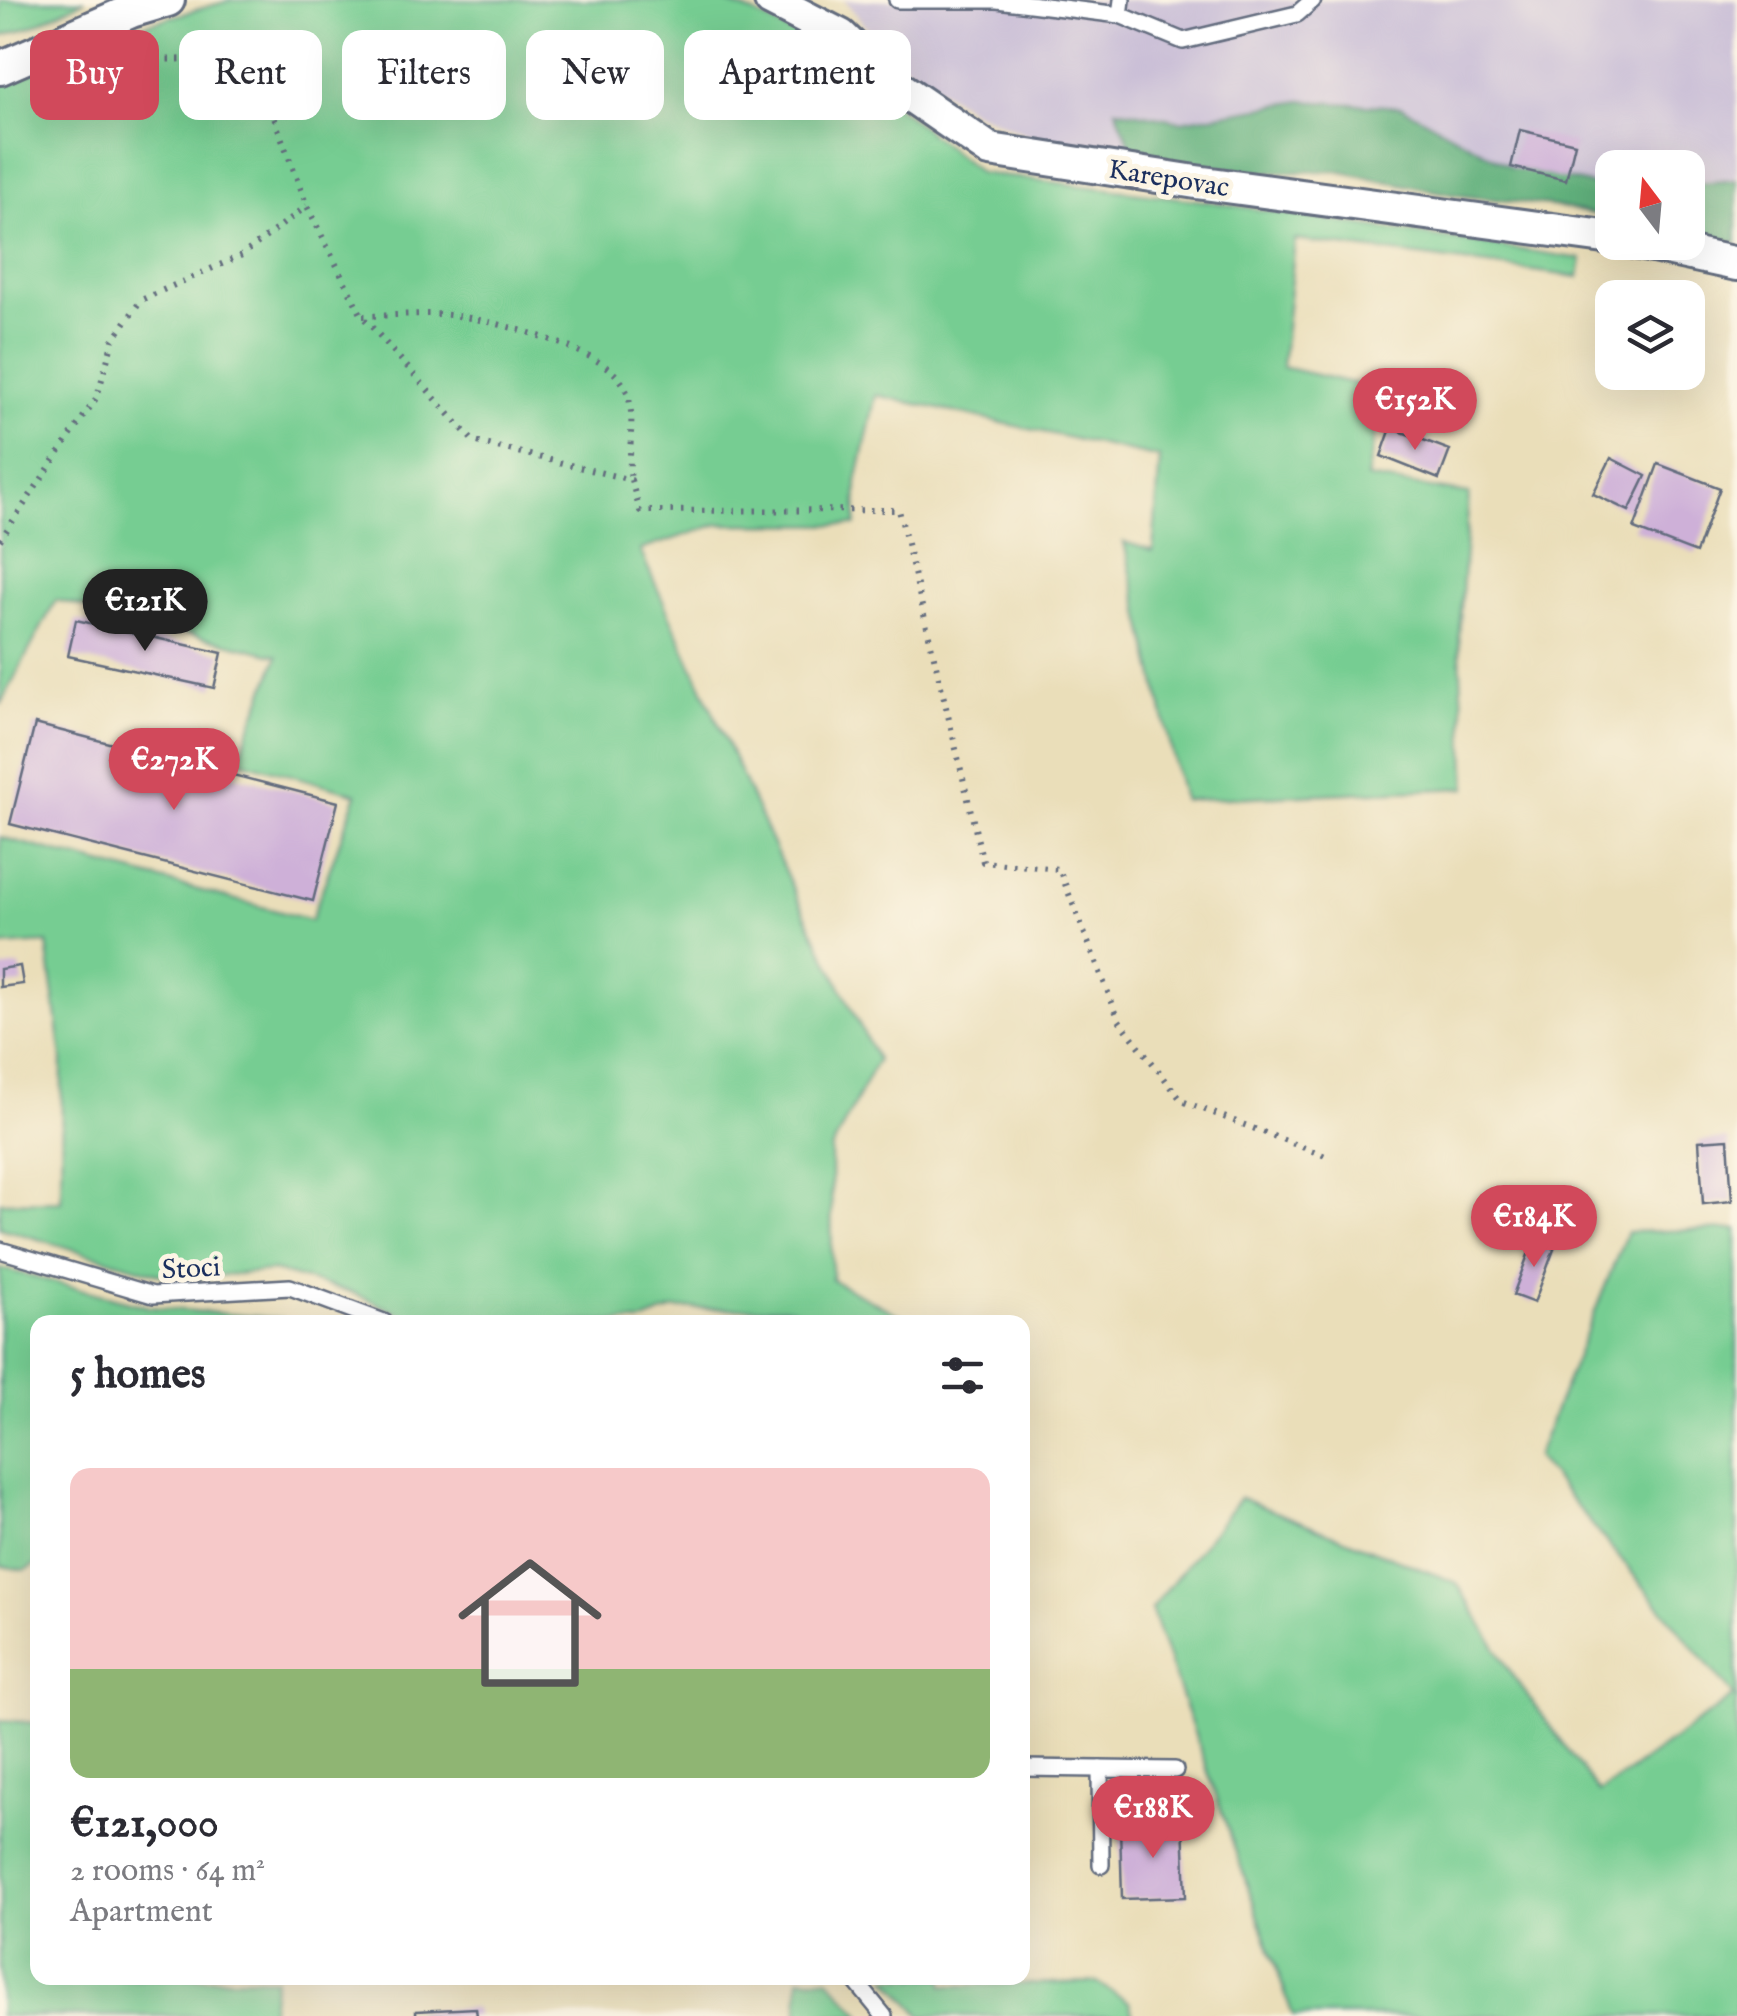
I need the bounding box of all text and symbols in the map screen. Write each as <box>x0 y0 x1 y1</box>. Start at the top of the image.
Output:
chip: Buy <box>30 30 159 120</box>
chip: Rent <box>179 30 322 120</box>
chip: Filters <box>342 30 506 120</box>
chip: New <box>526 30 664 120</box>
chip: Apartment <box>684 30 911 120</box>
north arrow <box>1595 150 1705 260</box>
map controls <box>1595 150 1705 390</box>
street label: Karepovac <box>1106 153 1232 206</box>
button: layers <box>1595 280 1705 390</box>
pin: €152K <box>1345 368 1485 453</box>
text: €152K <box>1375 380 1455 421</box>
pin: €121K <box>75 569 215 654</box>
text: €121K <box>105 581 185 622</box>
pin: €272K <box>104 728 244 813</box>
text: €272K <box>131 740 217 781</box>
pin: €184K <box>1464 1185 1604 1270</box>
text: €184K <box>1493 1197 1575 1238</box>
street label: Stoci <box>161 1250 221 1289</box>
icon: filters <box>935 1348 990 1403</box>
text: 5 homes <box>70 1349 206 1402</box>
icon: home <box>440 1533 620 1713</box>
pin: €188K <box>1083 1776 1223 1861</box>
text: €188K <box>1114 1788 1192 1829</box>
text: €121,000 <box>70 1798 219 1851</box>
text: 2 rooms · 64 m² <box>70 1851 265 1892</box>
text: Apartment <box>70 1892 213 1933</box>

